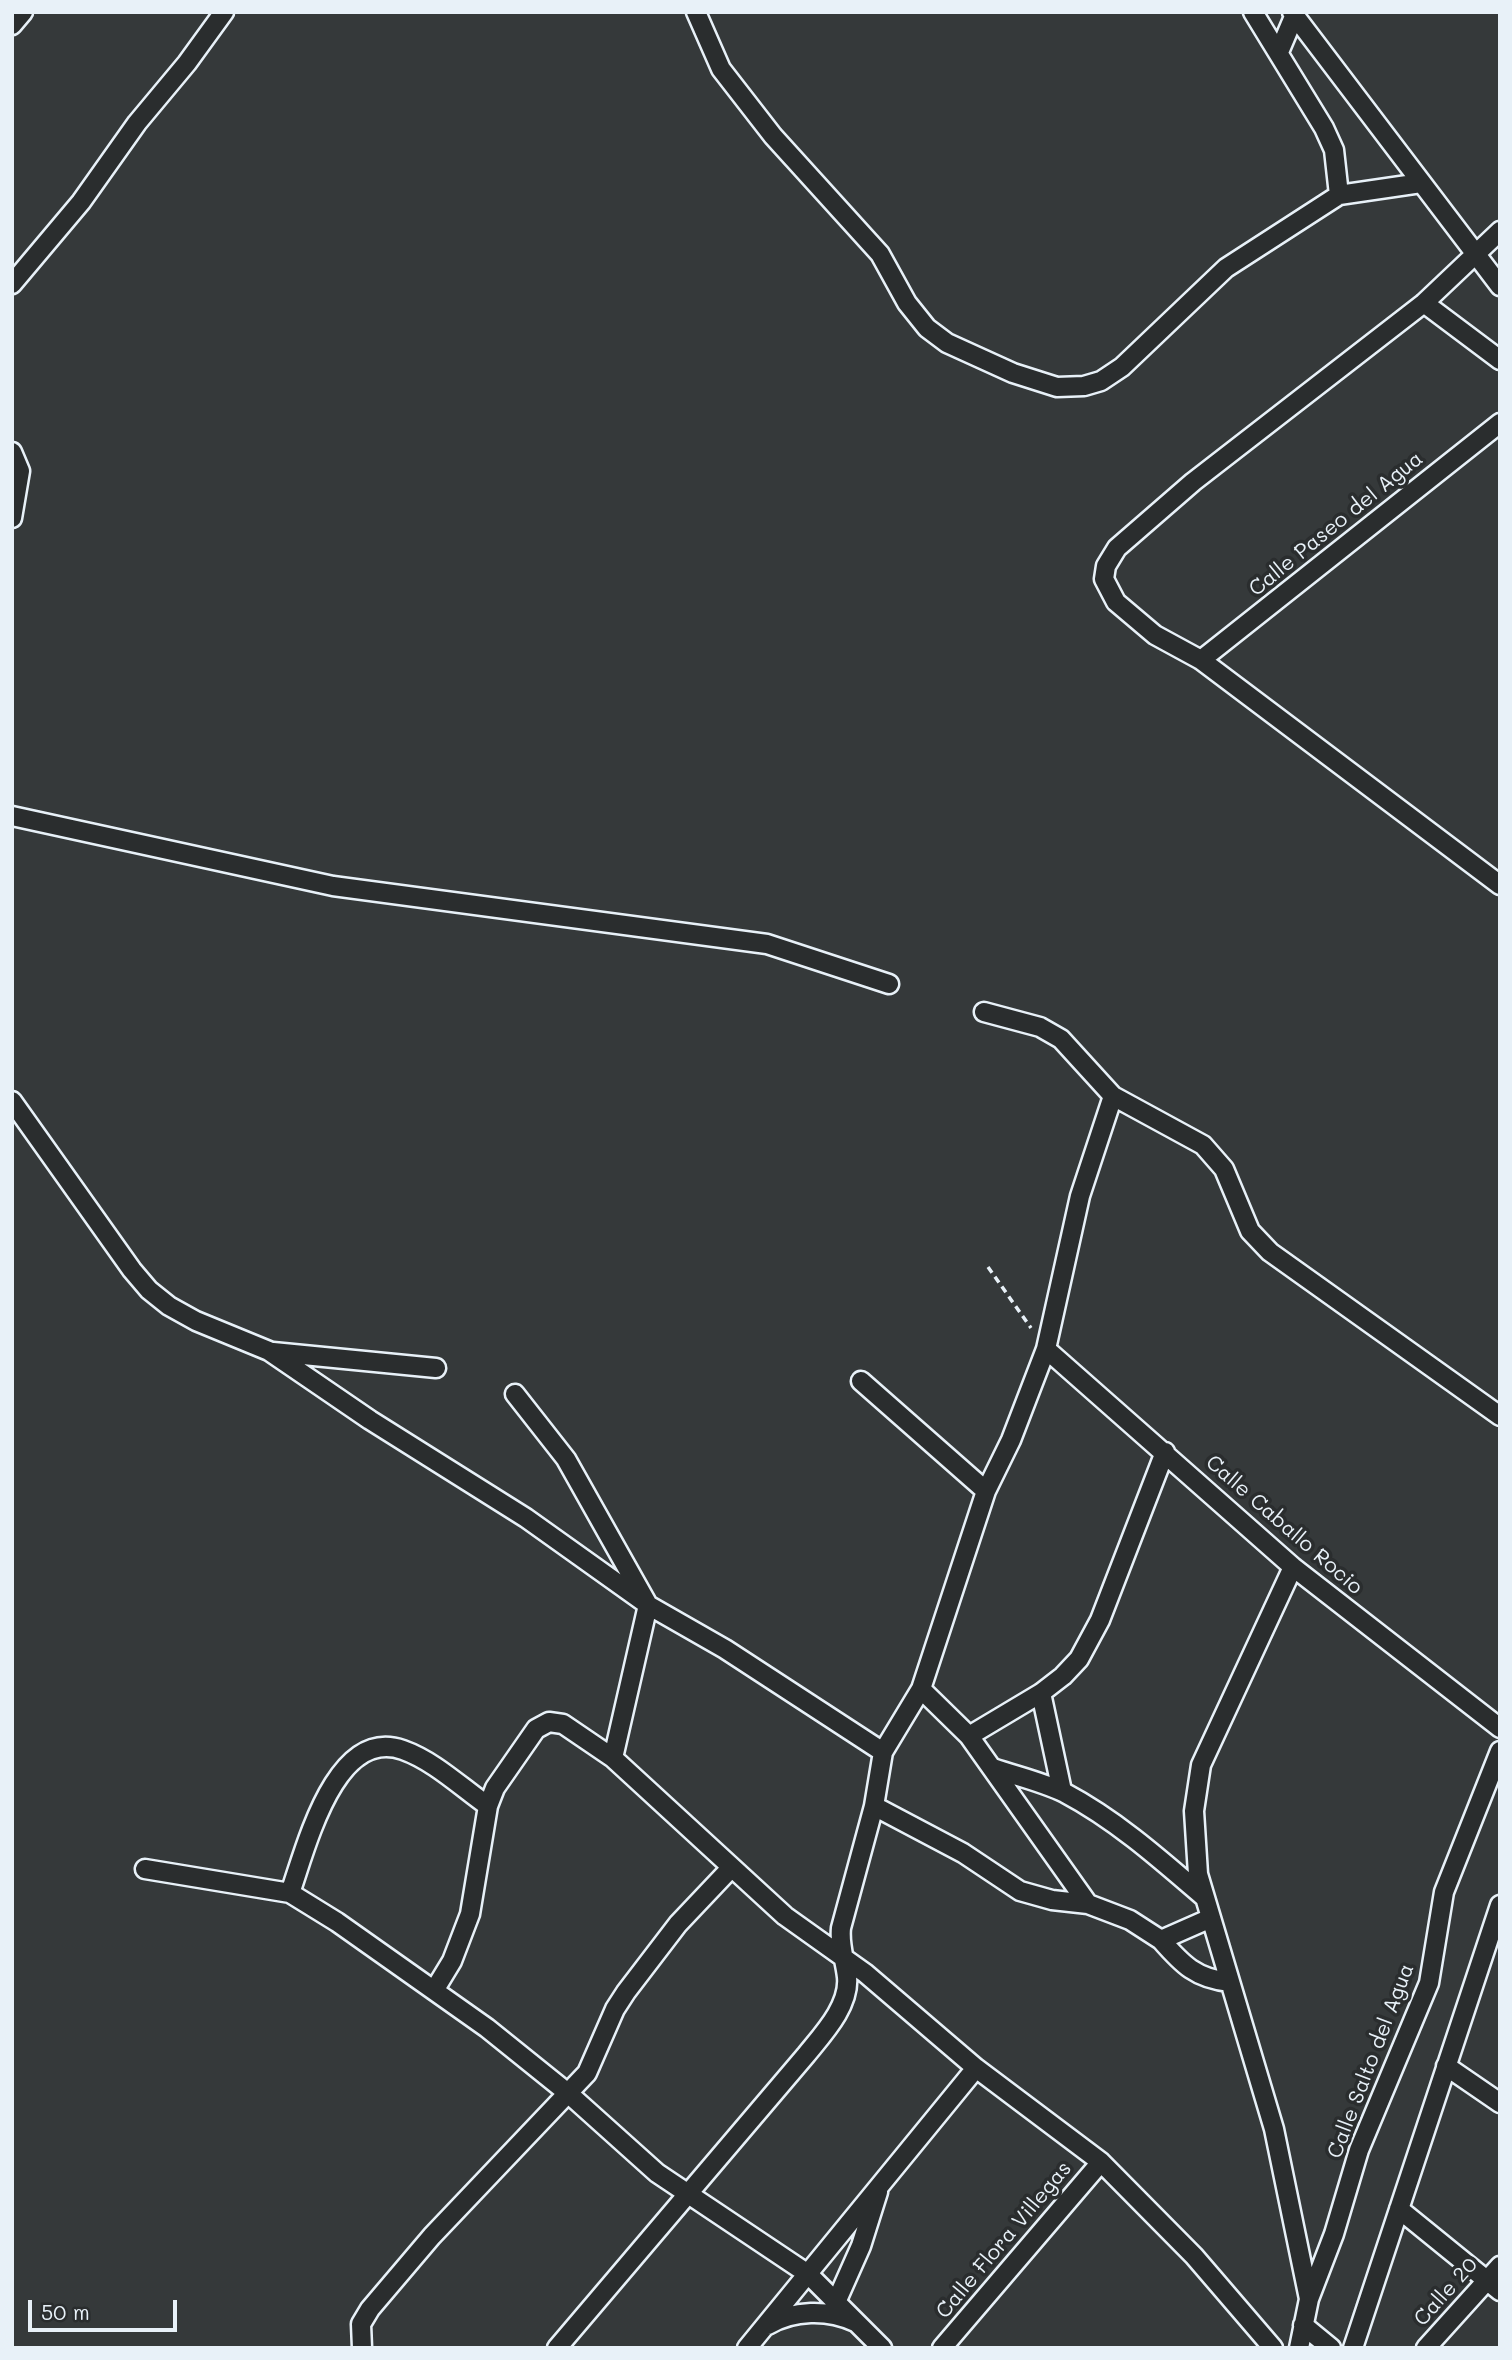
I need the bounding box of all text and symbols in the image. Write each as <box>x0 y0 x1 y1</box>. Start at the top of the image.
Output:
street label: Calle Paseo del Agua <box>1244 446 1428 602</box>
street label: Calle Caballo Rocio <box>1200 1450 1368 1600</box>
street label: Calle Salto del Agua <box>1322 1960 1420 2162</box>
street label: Calle Flora Villegas <box>931 2156 1077 2324</box>
street label: Calle 20 <box>1409 2253 1483 2331</box>
scale bar <box>32 2286 180 2330</box>
text: 50 m <box>41 2298 90 2325</box>

